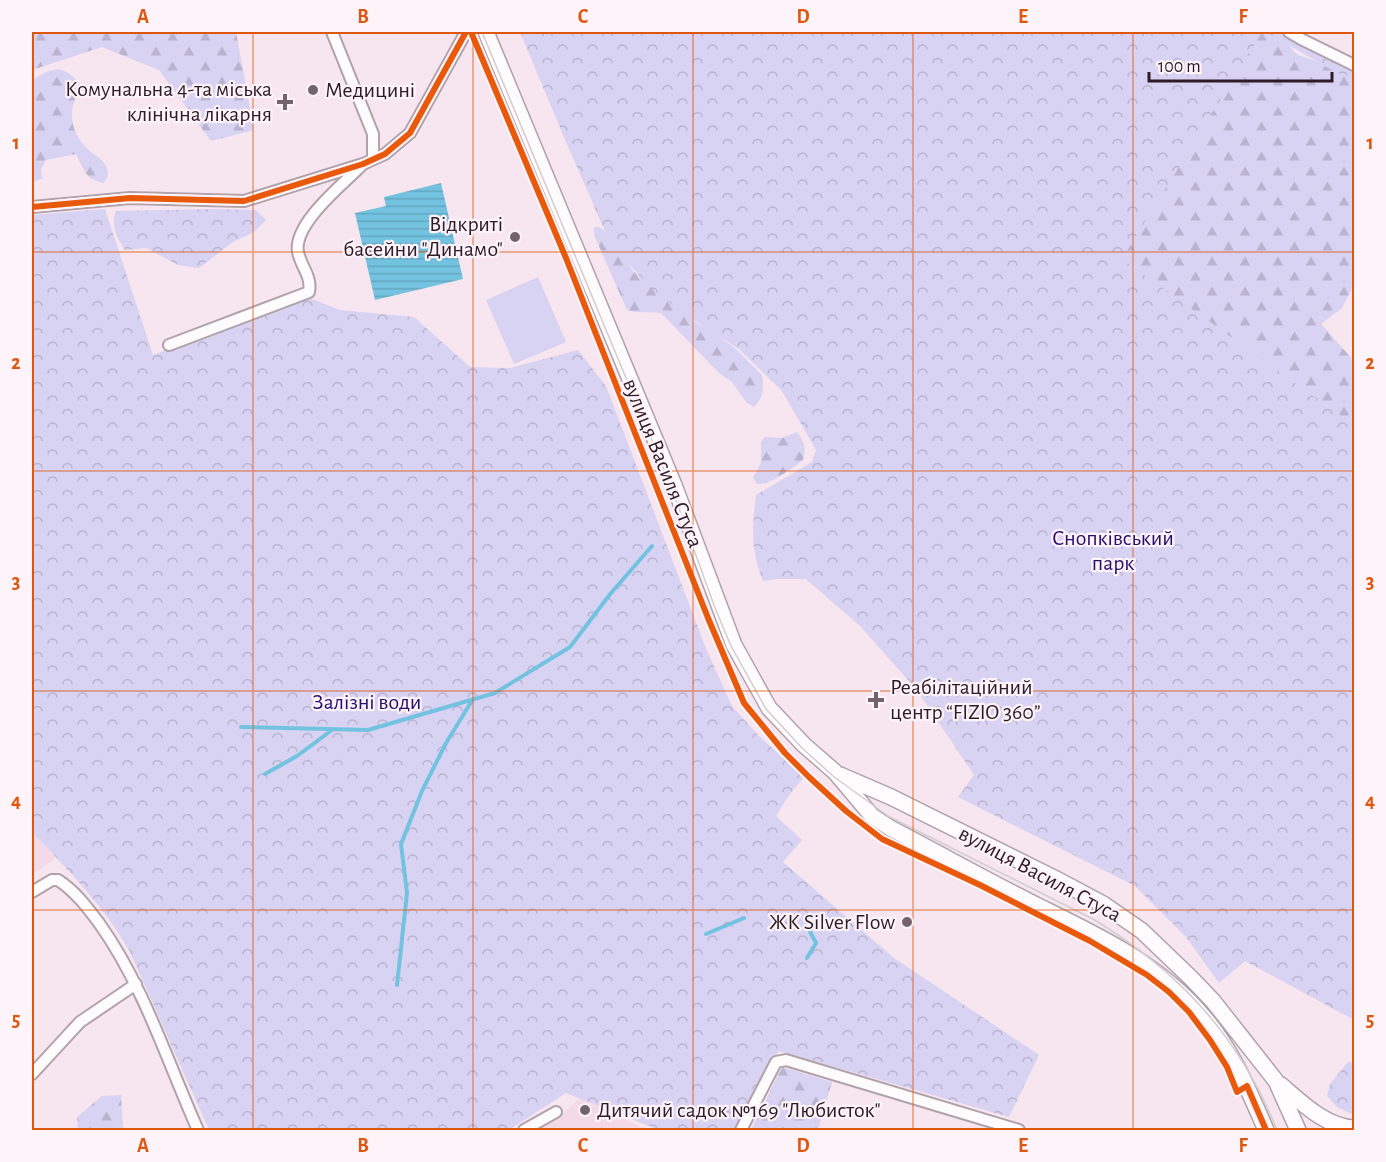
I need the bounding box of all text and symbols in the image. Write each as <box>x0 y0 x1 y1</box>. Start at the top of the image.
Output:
text: A <box>137 7 149 27</box>
text: B <box>357 7 369 27</box>
text: C <box>578 7 589 27</box>
text: D <box>796 7 810 27</box>
text: E <box>1018 7 1028 27</box>
text: F <box>1238 7 1248 27</box>
scale bar <box>1149 45 1332 83</box>
text: 100 m <box>1158 58 1201 76</box>
place label: Комунальна 4-та міська клінічна лікарня <box>65 78 272 125</box>
place label: Медицині <box>325 79 415 101</box>
marker: Медицині <box>306 83 320 97</box>
marker: Комунальна 4-та міська клінічна лікарня <box>276 93 294 111</box>
text: 1 <box>12 133 20 153</box>
text: 1 <box>1366 133 1374 153</box>
place label: Відкриті басейни "Динамо" <box>343 213 503 260</box>
marker: Відкриті басейни "Динамо" <box>508 230 522 244</box>
text: 2 <box>11 353 21 373</box>
text: 2 <box>1365 353 1375 373</box>
street label: вулиця Василя Стуса <box>619 375 707 551</box>
park label: Снопківський парк <box>1052 527 1174 574</box>
text: 3 <box>12 572 20 592</box>
text: 3 <box>1366 572 1374 592</box>
place label: Реабілітаційний центр “FIZIO 360” <box>890 676 1040 723</box>
park label: Залізні води <box>313 691 421 713</box>
marker: Реабілітаційний центр “FIZIO 360” <box>867 691 885 709</box>
text: 4 <box>11 791 21 811</box>
text: 4 <box>1365 791 1375 811</box>
street label: вулиця Василя Стуса <box>955 822 1125 926</box>
place label: ЖК Silver Flow <box>769 911 895 933</box>
marker: ЖК Silver Flow <box>900 915 914 929</box>
text: 5 <box>12 1010 20 1030</box>
text: 5 <box>1366 1010 1374 1030</box>
place label: Дитячий садок №169 "Любисток" <box>597 1099 881 1121</box>
marker: Дитячий садок №169 "Любисток" <box>578 1103 592 1117</box>
text: A <box>137 1136 149 1156</box>
text: B <box>357 1136 369 1156</box>
text: C <box>578 1136 589 1156</box>
text: D <box>796 1136 810 1156</box>
text: E <box>1018 1136 1028 1156</box>
text: F <box>1238 1136 1248 1156</box>

